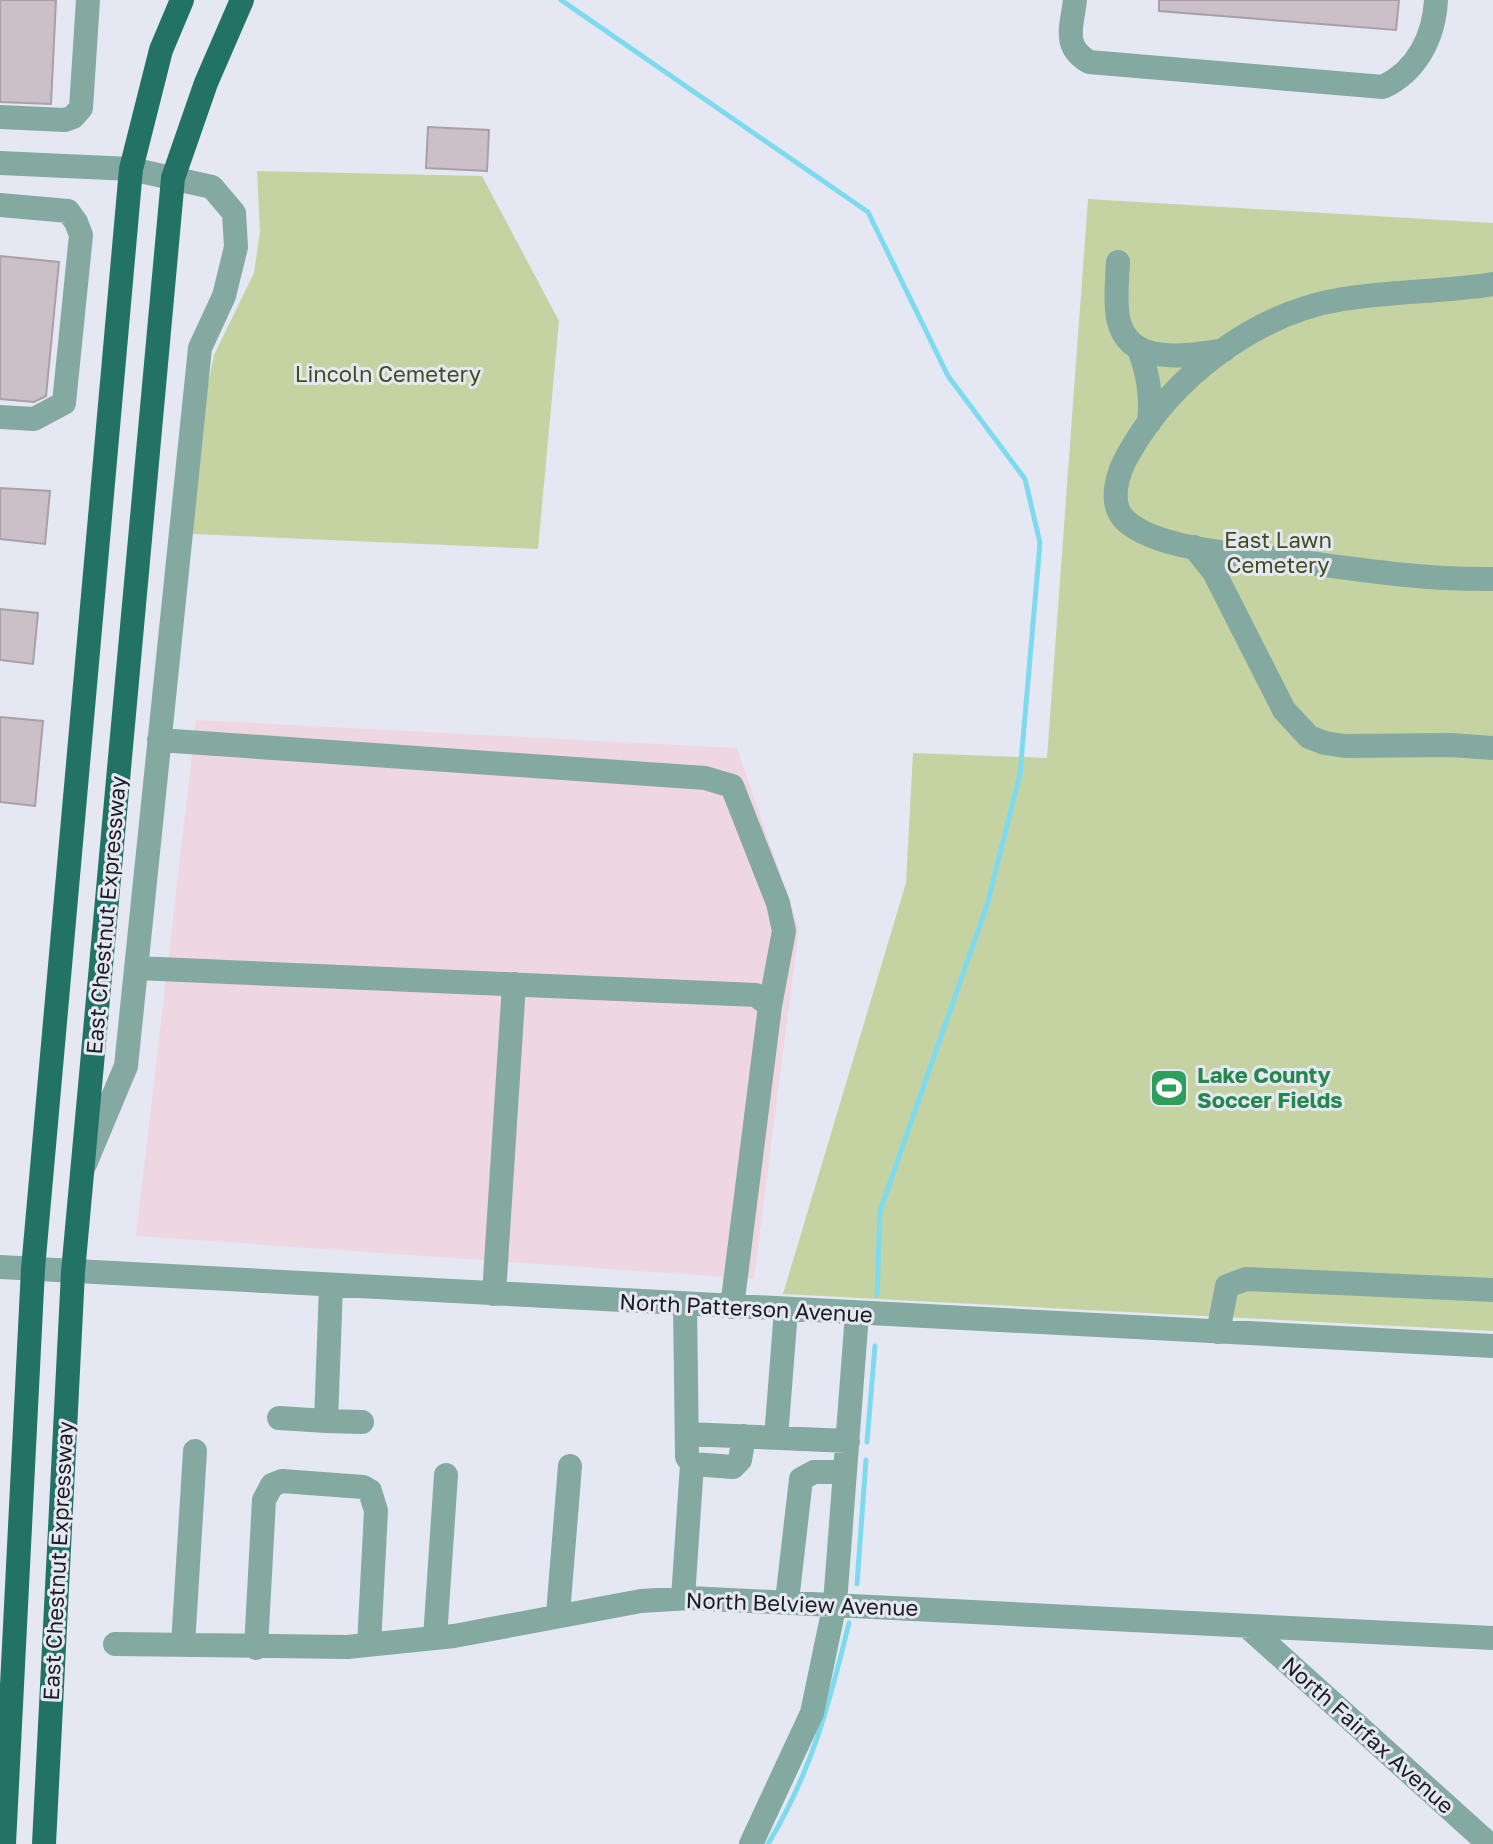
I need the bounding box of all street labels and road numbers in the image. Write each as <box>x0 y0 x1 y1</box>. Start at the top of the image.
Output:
street label: East Chestnut Expressway <box>80 774 131 1055</box>
street label: North Patterson Avenue <box>619 1287 873 1328</box>
street label: East Chestnut Expressway <box>37 1421 78 1701</box>
street label: North Belview Avenue <box>685 1586 919 1621</box>
street label: North Fairfax Avenue <box>1277 1650 1460 1819</box>

